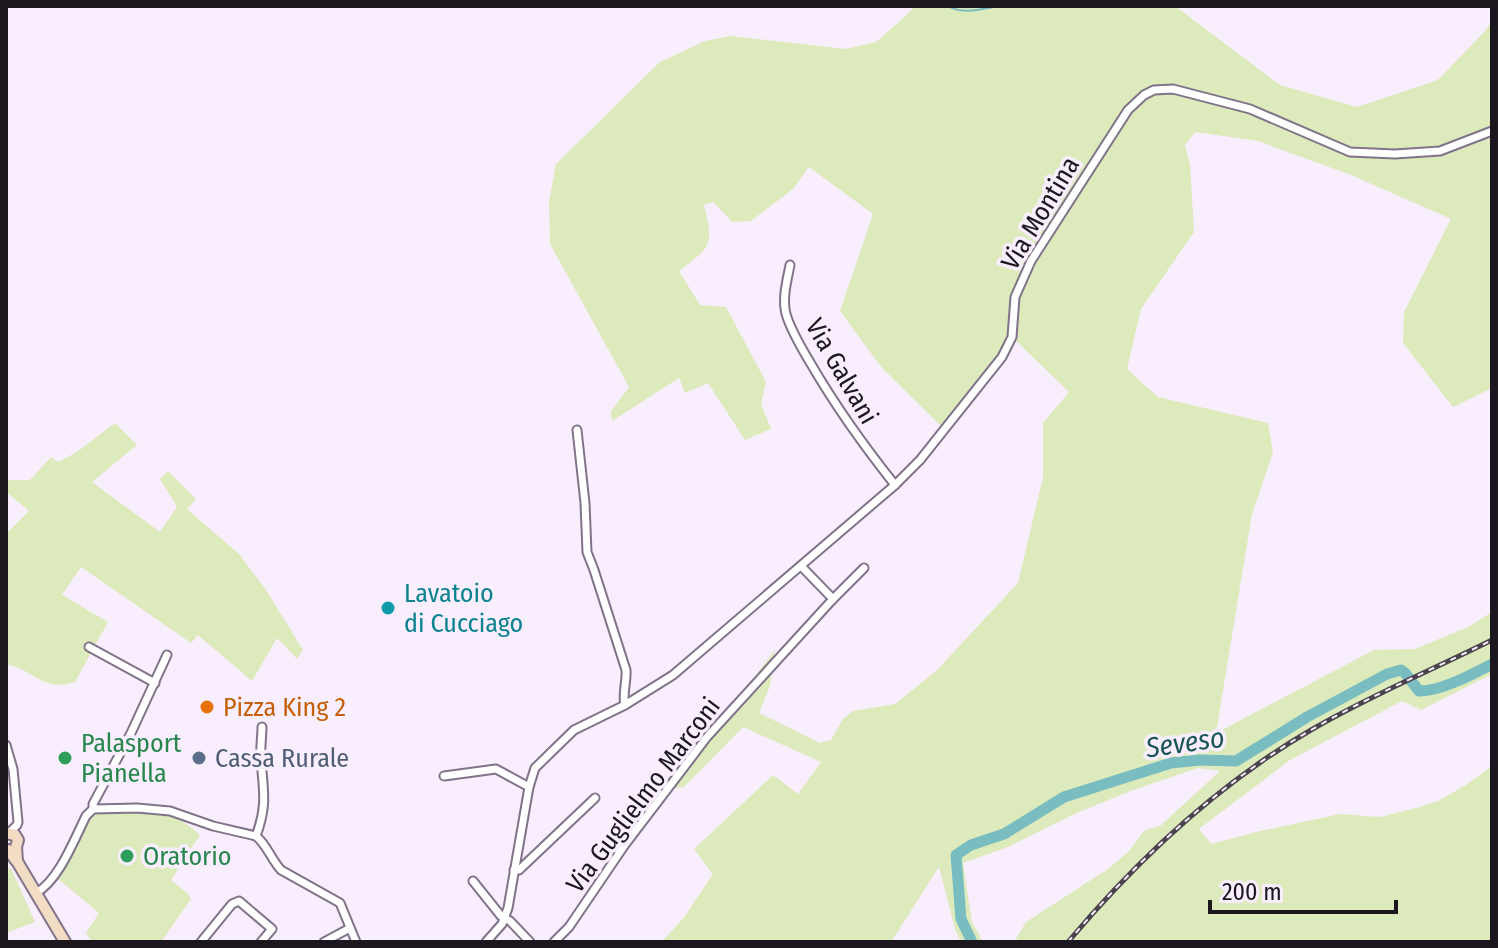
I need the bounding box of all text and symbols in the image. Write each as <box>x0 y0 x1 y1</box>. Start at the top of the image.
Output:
street label: Via Montina <box>995 151 1086 275</box>
street label: Via Galvani <box>799 313 884 430</box>
place label: Lavatoio di Cucciago <box>404 578 523 639</box>
marker: Lavatoio di Cucciago <box>379 599 397 617</box>
place label: Pizza King 2 <box>223 692 346 723</box>
street label: Via Guglielmo Marconi <box>560 692 727 899</box>
marker: Pizza King 2 <box>198 698 216 716</box>
water label: Seveso <box>1143 721 1226 764</box>
place label: Palasport Pianella <box>81 728 182 789</box>
place label: Cassa Rurale <box>215 743 349 774</box>
marker: Palasport Pianella <box>56 749 74 767</box>
marker: Cassa Rurale <box>190 749 208 767</box>
place label: Oratorio <box>143 841 231 872</box>
marker: Oratorio <box>118 847 136 865</box>
scale bar <box>1210 864 1396 914</box>
text: 200 m <box>1222 878 1282 906</box>

